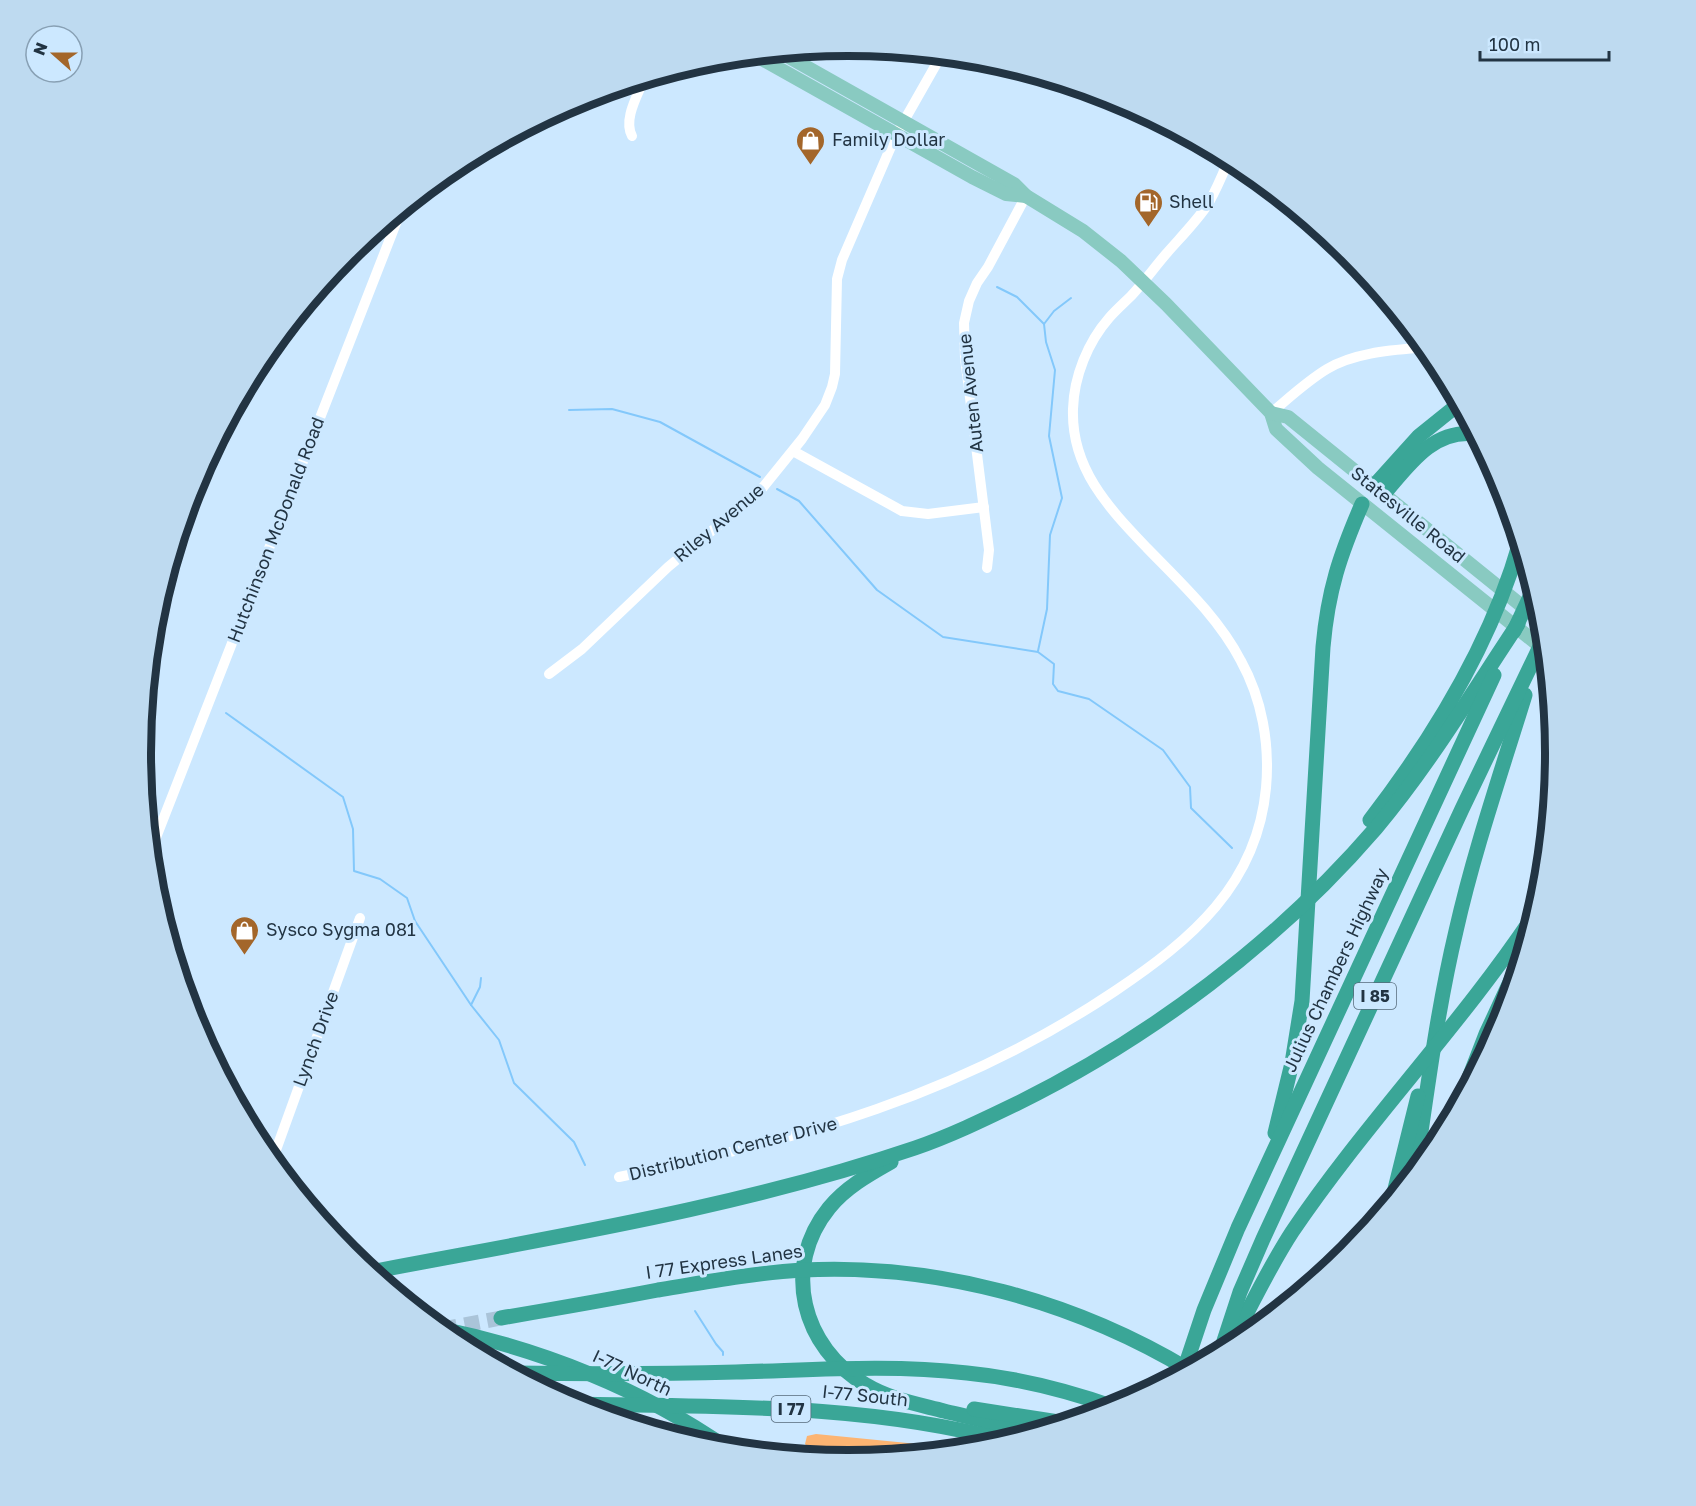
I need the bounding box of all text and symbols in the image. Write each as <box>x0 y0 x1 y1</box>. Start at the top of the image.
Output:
north arrow <box>24 24 84 84</box>
scale bar <box>1480 24 1609 62</box>
text: 100 m <box>1489 33 1540 55</box>
text: N <box>28 39 52 58</box>
shop icon: Family Dollar <box>795 124 827 166</box>
place label: Family Dollar <box>832 128 945 150</box>
fuel station icon: Shell <box>1132 186 1164 228</box>
place label: Shell <box>1169 190 1214 212</box>
street label: Auten Avenue <box>953 333 987 454</box>
street label: Hutchinson McDonald Road <box>222 414 328 645</box>
street label: Statesville Road <box>1347 461 1470 567</box>
street label: Riley Avenue <box>669 478 768 566</box>
street label: Julius Chambers Highway <box>1278 864 1392 1075</box>
shop icon: Sysco Sygma 081 <box>229 914 261 956</box>
place label: Sysco Sygma 081 <box>266 918 416 940</box>
road number: I 85 <box>1354 983 1396 1009</box>
street label: Lynch Drive <box>288 988 342 1089</box>
street label: Distribution Center Drive <box>626 1112 839 1185</box>
street label: I 77 Express Lanes <box>644 1239 804 1283</box>
street label: I-77 North <box>589 1344 676 1400</box>
street label: I-77 South <box>821 1380 909 1410</box>
road number: I 77 <box>772 1396 810 1422</box>

